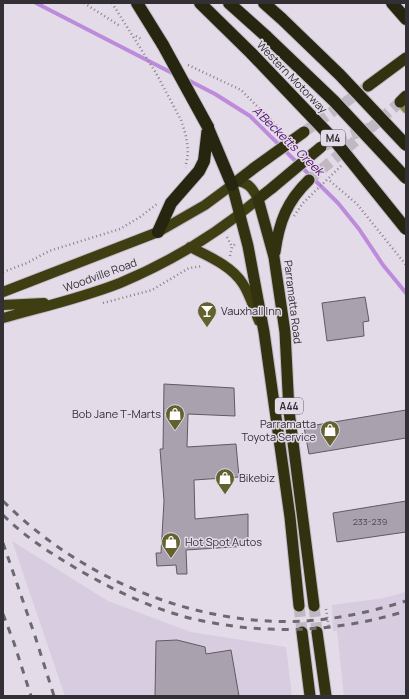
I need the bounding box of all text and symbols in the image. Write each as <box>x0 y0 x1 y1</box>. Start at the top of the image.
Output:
street label: Western Motorway <box>254 37 331 116</box>
water label: A'Becketts Creek <box>249 102 329 181</box>
road number: M4 <box>321 130 345 146</box>
street label: Woodville Road <box>61 254 139 295</box>
street label: Parramatta Road <box>281 259 306 345</box>
bar icon: Vauxhall Inn <box>196 300 218 328</box>
place label: Vauxhall Inn <box>221 303 281 318</box>
road number: A44 <box>275 398 303 414</box>
shop icon: Bob Jane T-Marts <box>164 403 186 431</box>
place label: Bob Jane T-Marts <box>72 406 161 421</box>
place label: Parramatta Toyota Service <box>242 416 317 444</box>
shop icon: Parramatta Toyota Service <box>319 419 341 447</box>
shop icon: Bikebiz <box>214 467 236 495</box>
place label: Bikebiz <box>239 470 275 485</box>
house number: 233-239 <box>353 515 387 528</box>
shop icon: Hot Spot Autos <box>160 531 182 559</box>
place label: Hot Spot Autos <box>185 534 262 549</box>

